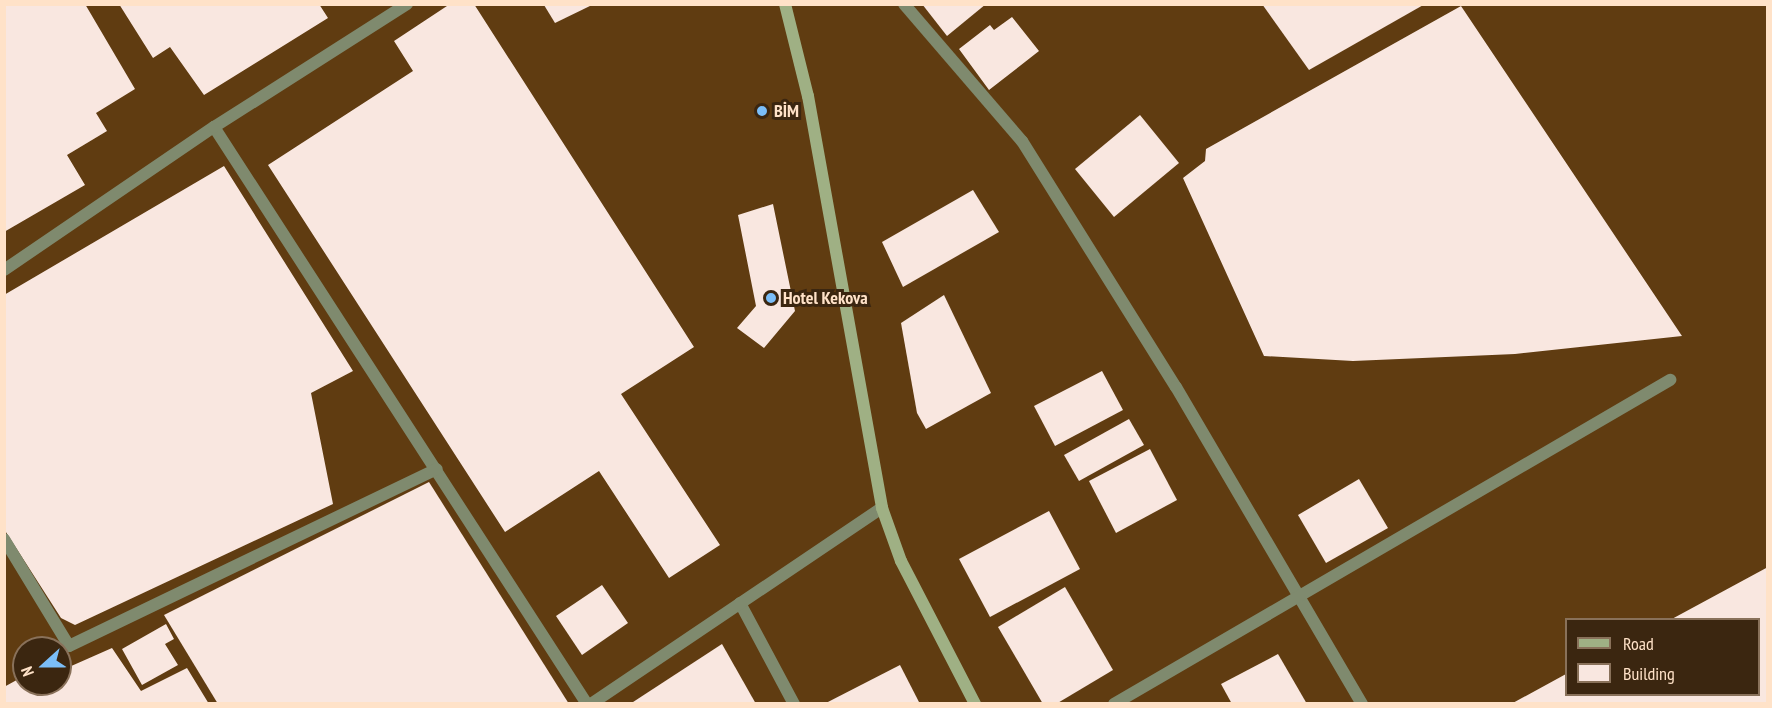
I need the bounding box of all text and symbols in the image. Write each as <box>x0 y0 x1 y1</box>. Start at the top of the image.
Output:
place label: BİM <box>774 100 799 122</box>
marker: BİM <box>755 104 769 118</box>
place label: Hotel Kekova <box>783 287 868 309</box>
marker: Hotel Kekova <box>764 291 778 305</box>
legend <box>1565 618 1760 696</box>
text: Road <box>1623 632 1654 655</box>
north arrow <box>12 636 72 696</box>
text: Building <box>1623 662 1675 685</box>
text: N <box>16 664 38 679</box>

